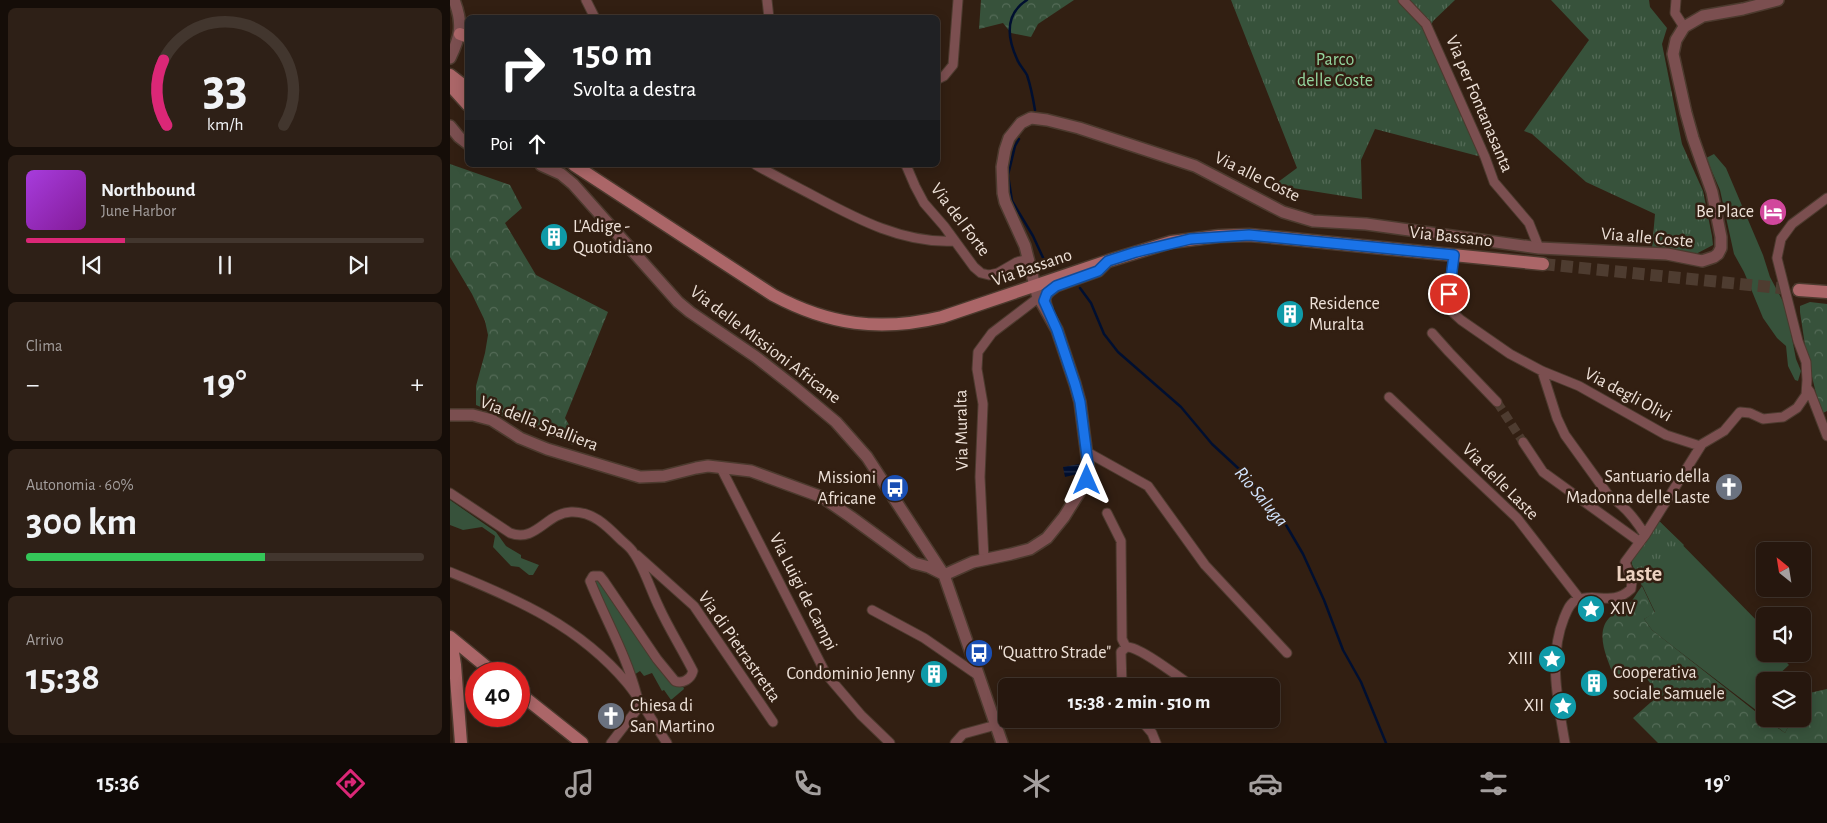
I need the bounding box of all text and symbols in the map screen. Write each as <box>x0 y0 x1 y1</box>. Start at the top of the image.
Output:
street label: Via per Fontanasanta <box>1442 33 1516 175</box>
icon: right <box>490 35 555 100</box>
text: 150 m <box>573 37 653 72</box>
park label: Parco delle Coste <box>1297 51 1373 90</box>
text: 33 <box>203 62 247 114</box>
text: Svolta a destra <box>573 78 697 100</box>
text: km/h <box>207 116 243 134</box>
icon: ahead <box>523 130 551 158</box>
text: Poi <box>490 135 513 154</box>
street label: Via alle Coste <box>1211 149 1303 205</box>
street label: Via del Forte <box>927 180 993 260</box>
text: Northbound <box>101 181 196 200</box>
hotel icon: Be Place <box>1758 197 1788 227</box>
text: June Harbor <box>101 203 176 219</box>
place label: Be Place <box>1696 203 1754 221</box>
place label: L'Adige - Quotidiano <box>573 218 653 257</box>
building icon: L'Adige - Quotidiano <box>539 222 569 252</box>
street label: Via Bassano <box>1409 224 1494 250</box>
street label: Via alle Coste <box>1600 225 1694 251</box>
street label: Via Bassano <box>990 246 1074 290</box>
icon: previous <box>78 251 106 279</box>
icon: pause <box>211 251 239 279</box>
icon: next <box>344 251 372 279</box>
pin <box>1428 273 1470 315</box>
icon: arrive <box>1435 280 1463 308</box>
street label: Via delle Missioni Africane <box>686 283 844 407</box>
place label: Residence Muralta <box>1309 295 1380 334</box>
building icon: Residence Muralta <box>1275 299 1305 329</box>
text: Clima <box>26 338 62 354</box>
text: 19° <box>203 365 247 403</box>
street label: Via degli Olivi <box>1581 365 1675 425</box>
text: − <box>26 371 39 399</box>
text: + <box>411 371 424 399</box>
street label: Via Muralta <box>952 389 972 471</box>
street label: Via della Spalliera <box>477 393 601 455</box>
street label: Via delle Laste <box>1458 440 1542 524</box>
position arrow <box>1060 453 1112 505</box>
water label: Rio Saluga <box>1231 463 1291 531</box>
place label: Santuario della Madonna delle Laste <box>1566 468 1710 507</box>
place label: Missioni Africane <box>817 469 876 508</box>
church icon: Santuario della Madonna delle Laste <box>1714 472 1744 502</box>
bus stop icon: Missioni Africane <box>880 473 910 503</box>
text: Autonomia · 60% <box>26 477 134 493</box>
text: 300 km <box>26 504 137 542</box>
street label: Via Luigi de Campi <box>766 530 840 654</box>
north arrow <box>1756 542 1811 598</box>
map controls <box>1756 542 1811 727</box>
district label: Laste <box>1616 563 1662 585</box>
street label: Via di Pietrastretta <box>694 588 784 706</box>
place icon: XIV <box>1576 594 1606 624</box>
place label: XIV <box>1610 600 1636 618</box>
button: sound <box>1756 607 1811 662</box>
text: Arrivo <box>26 632 64 648</box>
bus stop icon: "Quattro Strade" <box>964 638 994 668</box>
place label: "Quattro Strade" <box>998 644 1111 662</box>
place icon: XIII <box>1537 644 1567 674</box>
place label: XIII <box>1508 650 1533 668</box>
text: 15:38 <box>26 659 100 697</box>
building icon: Condominio Jenny <box>919 659 949 689</box>
speed limit sign: 40 <box>465 662 530 727</box>
place label: Cooperativa sociale Samuele <box>1613 664 1725 703</box>
place label: Condominio Jenny <box>787 665 915 683</box>
building icon: Cooperativa sociale Samuele <box>1579 668 1609 698</box>
button: layers <box>1756 672 1811 727</box>
place icon: XII <box>1548 691 1578 721</box>
text: 15:38 · 2 min · 510 m <box>1068 693 1210 712</box>
place label: Chiesa di San Martino <box>630 697 715 736</box>
place label: XII <box>1524 697 1544 715</box>
church icon: Chiesa di San Martino <box>596 701 626 731</box>
icon: directions <box>333 766 368 801</box>
icon: music <box>562 766 597 801</box>
icon: phone <box>790 766 825 801</box>
icon: climate <box>1019 766 1054 801</box>
icon: car <box>1248 766 1283 801</box>
icon: filters <box>1476 766 1511 801</box>
text: 15:36 <box>97 772 139 794</box>
text: 19° <box>1705 772 1730 794</box>

